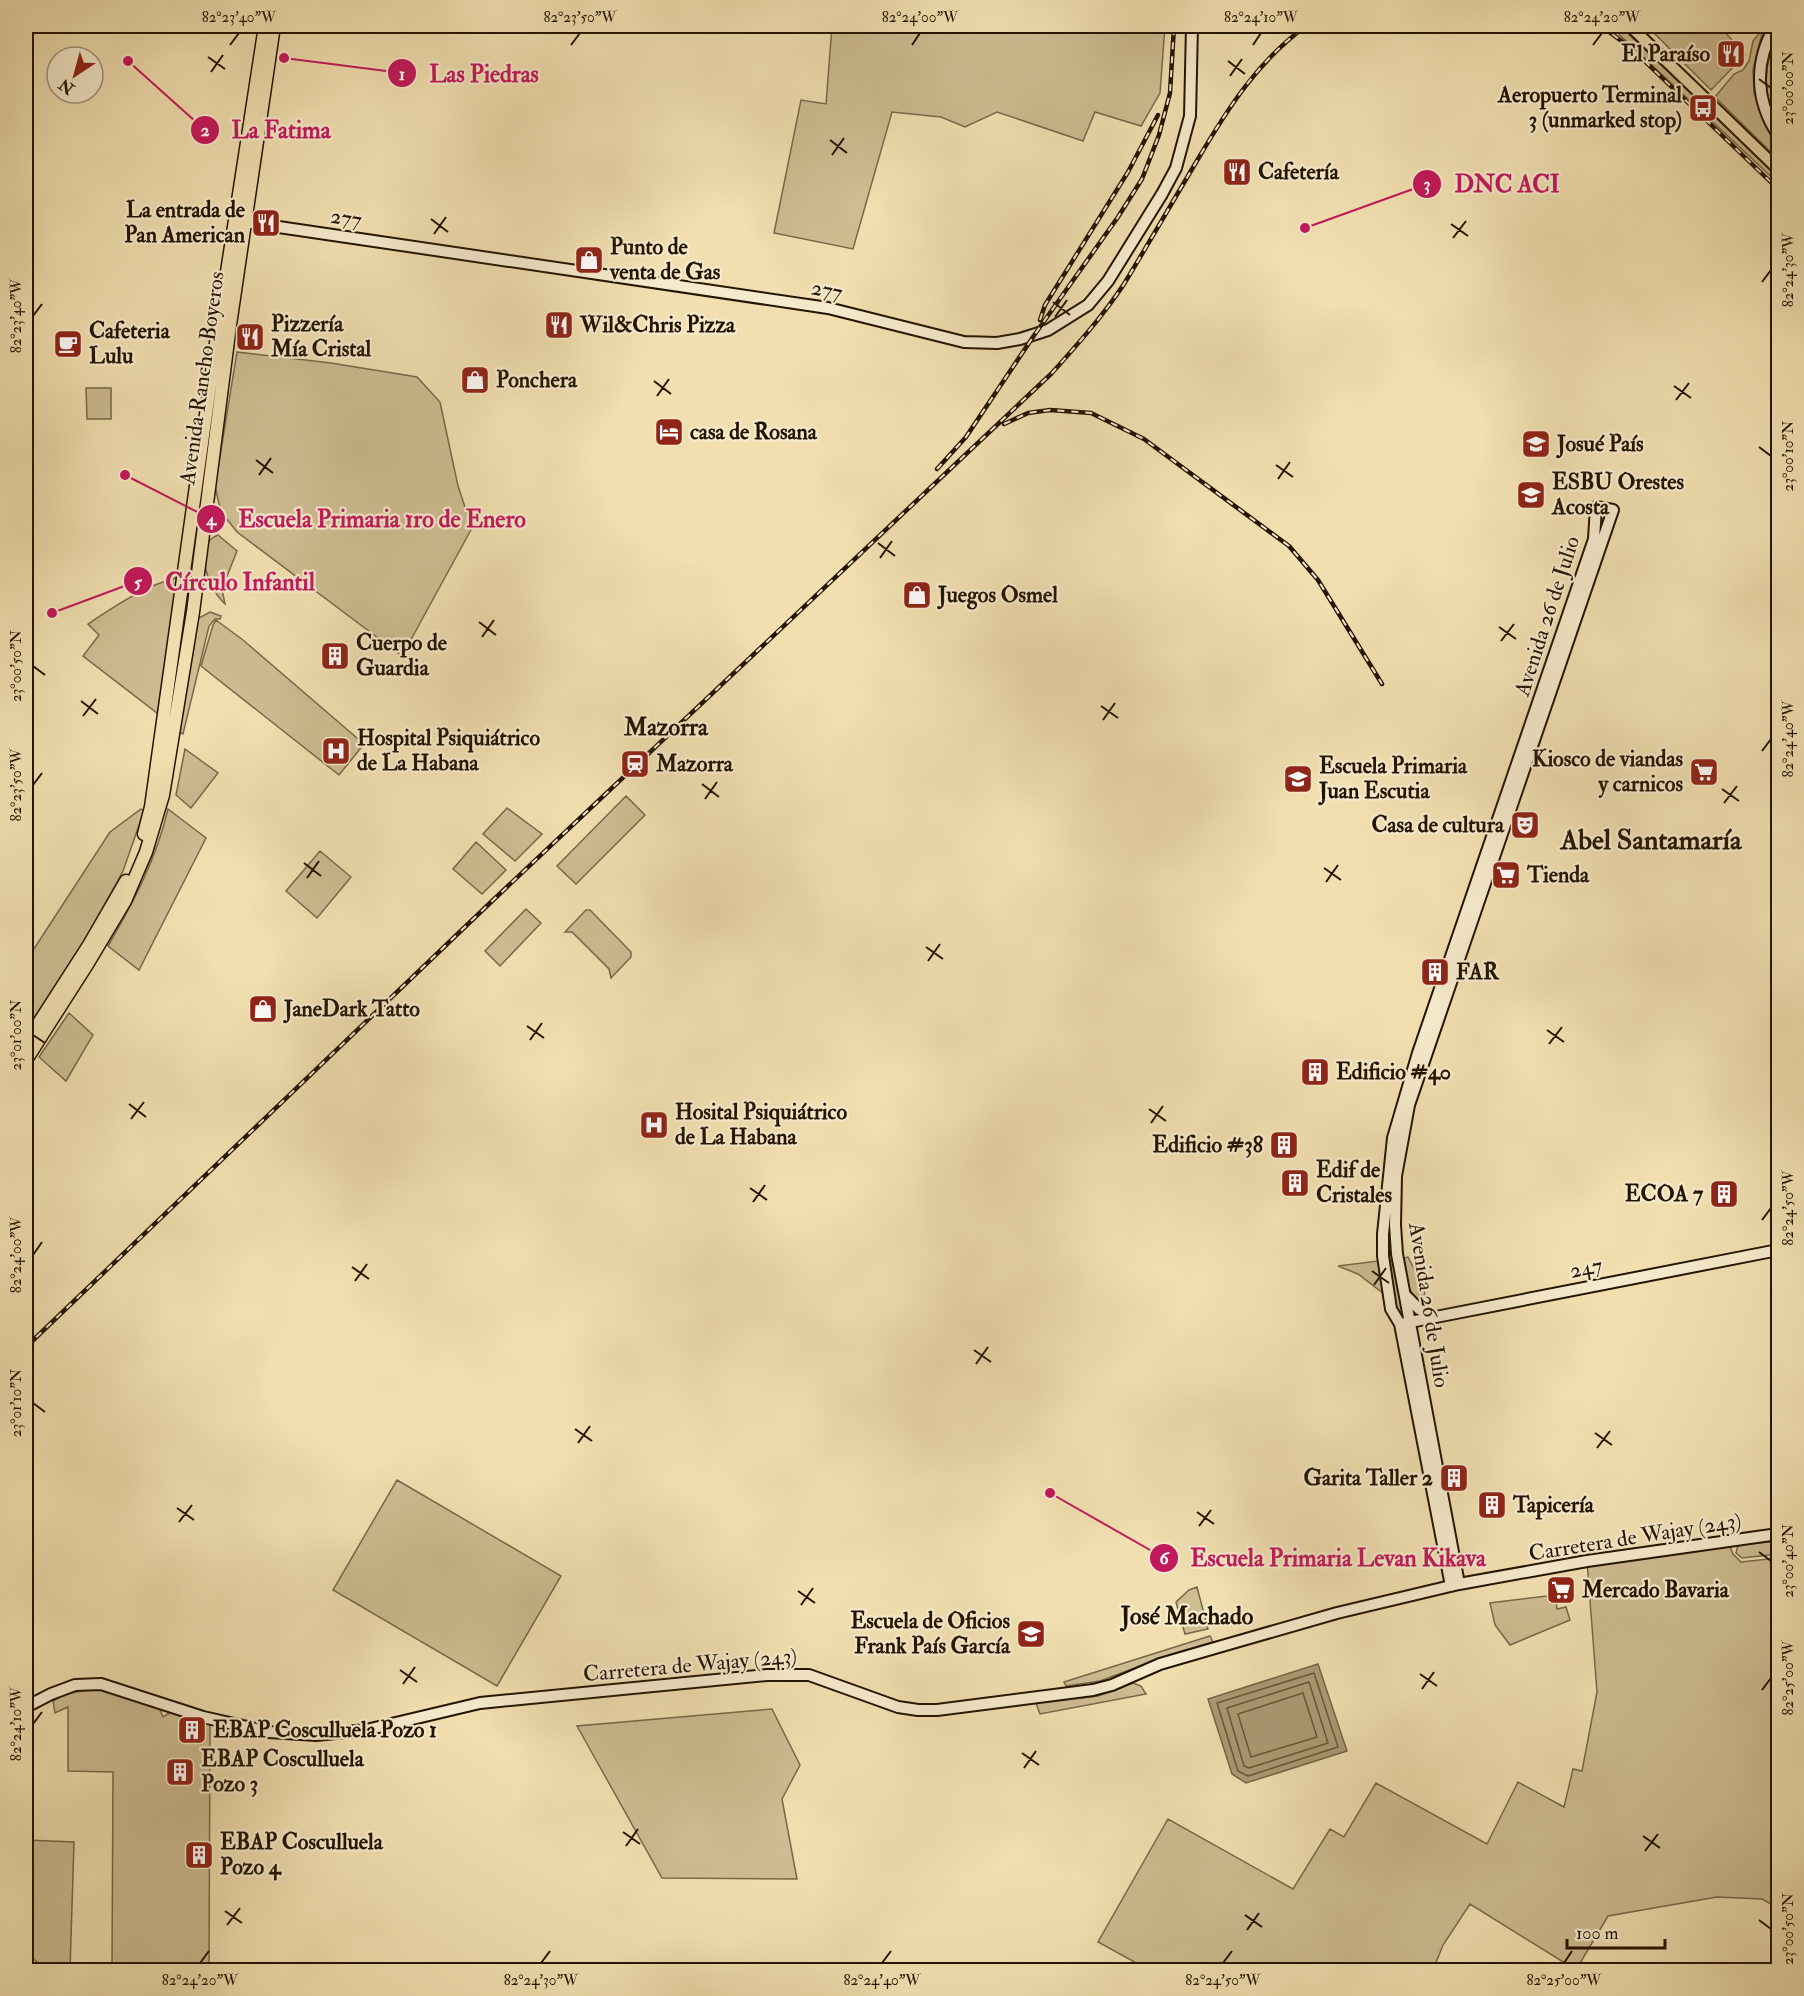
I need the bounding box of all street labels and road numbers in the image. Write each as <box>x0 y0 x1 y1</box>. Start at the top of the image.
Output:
street label: 277 <box>328 202 364 234</box>
street label: Avenida Rancho Boyeros <box>173 270 231 487</box>
street label: 277 <box>809 273 845 307</box>
street label: Avenida 26 de Julio <box>1508 532 1586 701</box>
street label: Avenida 26 de Julio <box>1402 1219 1456 1390</box>
street label: 247 <box>1567 1251 1605 1285</box>
street label: Carretera de Wajay (243) <box>1527 1506 1743 1568</box>
street label: Carretera de Wajay (243) <box>582 1642 798 1688</box>

